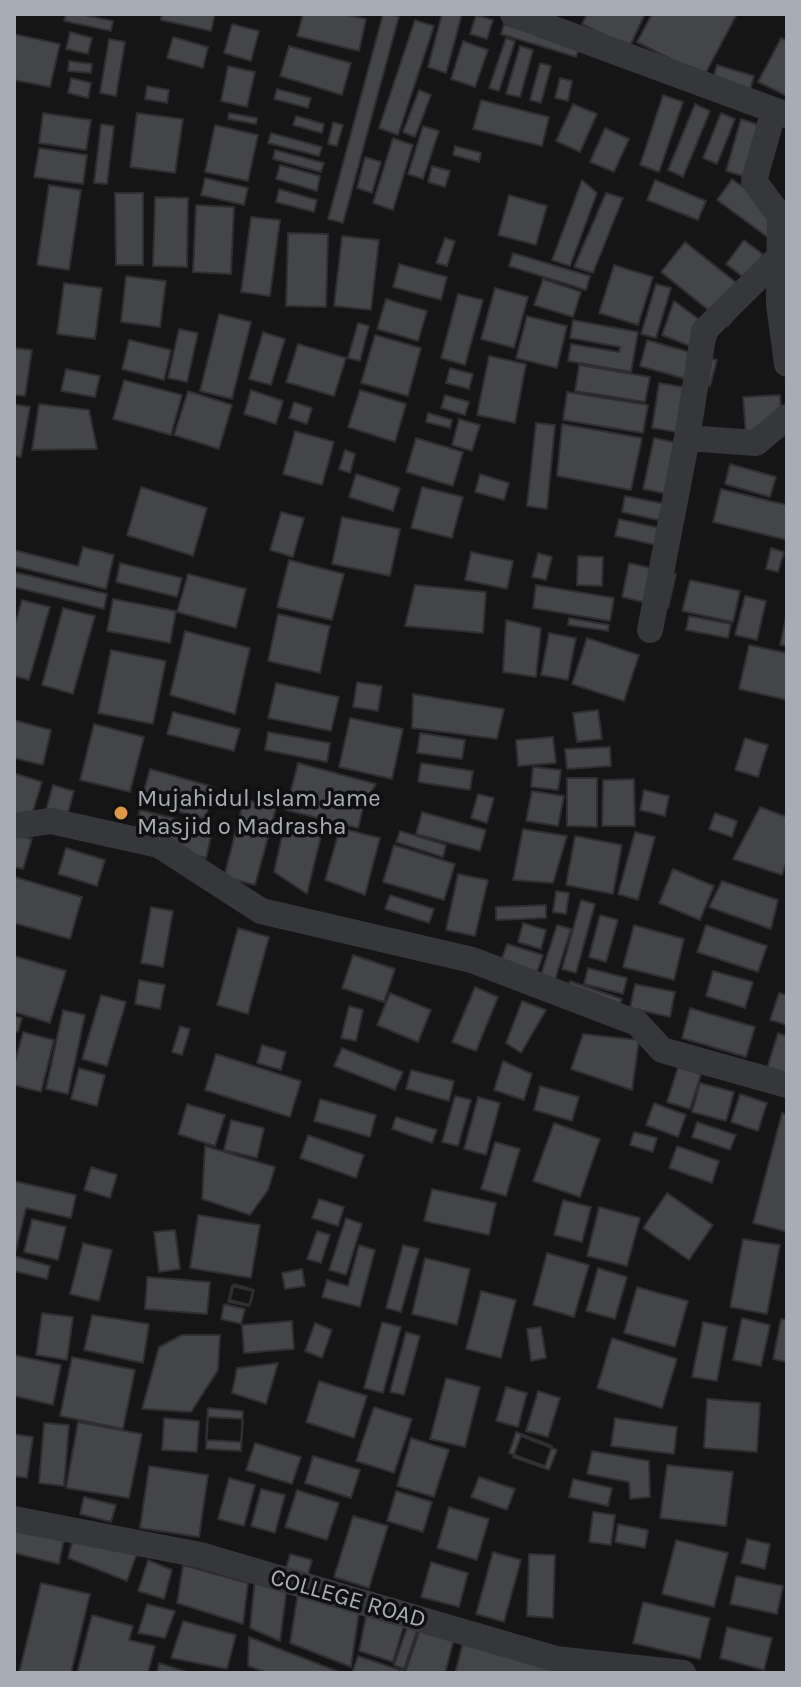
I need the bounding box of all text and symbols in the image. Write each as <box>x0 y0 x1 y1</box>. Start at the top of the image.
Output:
place label: Mujahidul Islam Jame Masjid o Madrasha <box>137 785 380 841</box>
marker: Mujahidul Islam Jame Masjid o Madrasha <box>112 804 130 822</box>
street label: COLLEGE ROAD <box>267 1563 429 1635</box>

